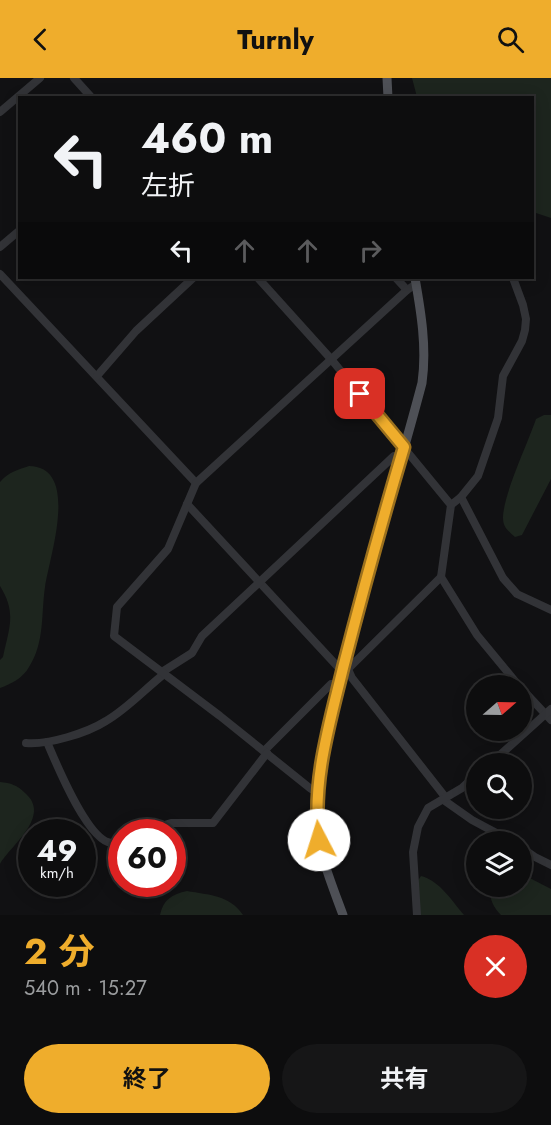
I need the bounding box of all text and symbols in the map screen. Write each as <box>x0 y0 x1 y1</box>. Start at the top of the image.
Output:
text: Turnly <box>237 20 314 59</box>
icon: back <box>24 23 57 56</box>
icon: search <box>494 23 527 56</box>
text: 460 m <box>141 108 273 169</box>
icon: left <box>42 120 120 198</box>
text: 左折 <box>141 166 195 205</box>
icon: left <box>165 234 198 267</box>
icon: ahead <box>228 234 261 267</box>
icon: ahead <box>291 234 324 267</box>
icon: right <box>354 234 387 267</box>
pin <box>334 368 385 419</box>
icon: arrive <box>343 377 376 410</box>
north arrow <box>466 675 532 741</box>
map controls <box>466 675 532 897</box>
button: search <box>466 753 532 819</box>
position arrow <box>287 808 351 872</box>
speed limit sign: 60 <box>108 819 186 897</box>
text: 49 <box>36 829 78 872</box>
button: layers <box>466 831 532 897</box>
text: km/h <box>40 862 74 884</box>
text: 2 分 <box>24 925 94 977</box>
button: close <box>464 935 527 998</box>
text: 540 m · 15:27 <box>24 974 147 1003</box>
button: 終了 <box>24 1044 270 1113</box>
button: 共有 <box>282 1044 527 1113</box>

